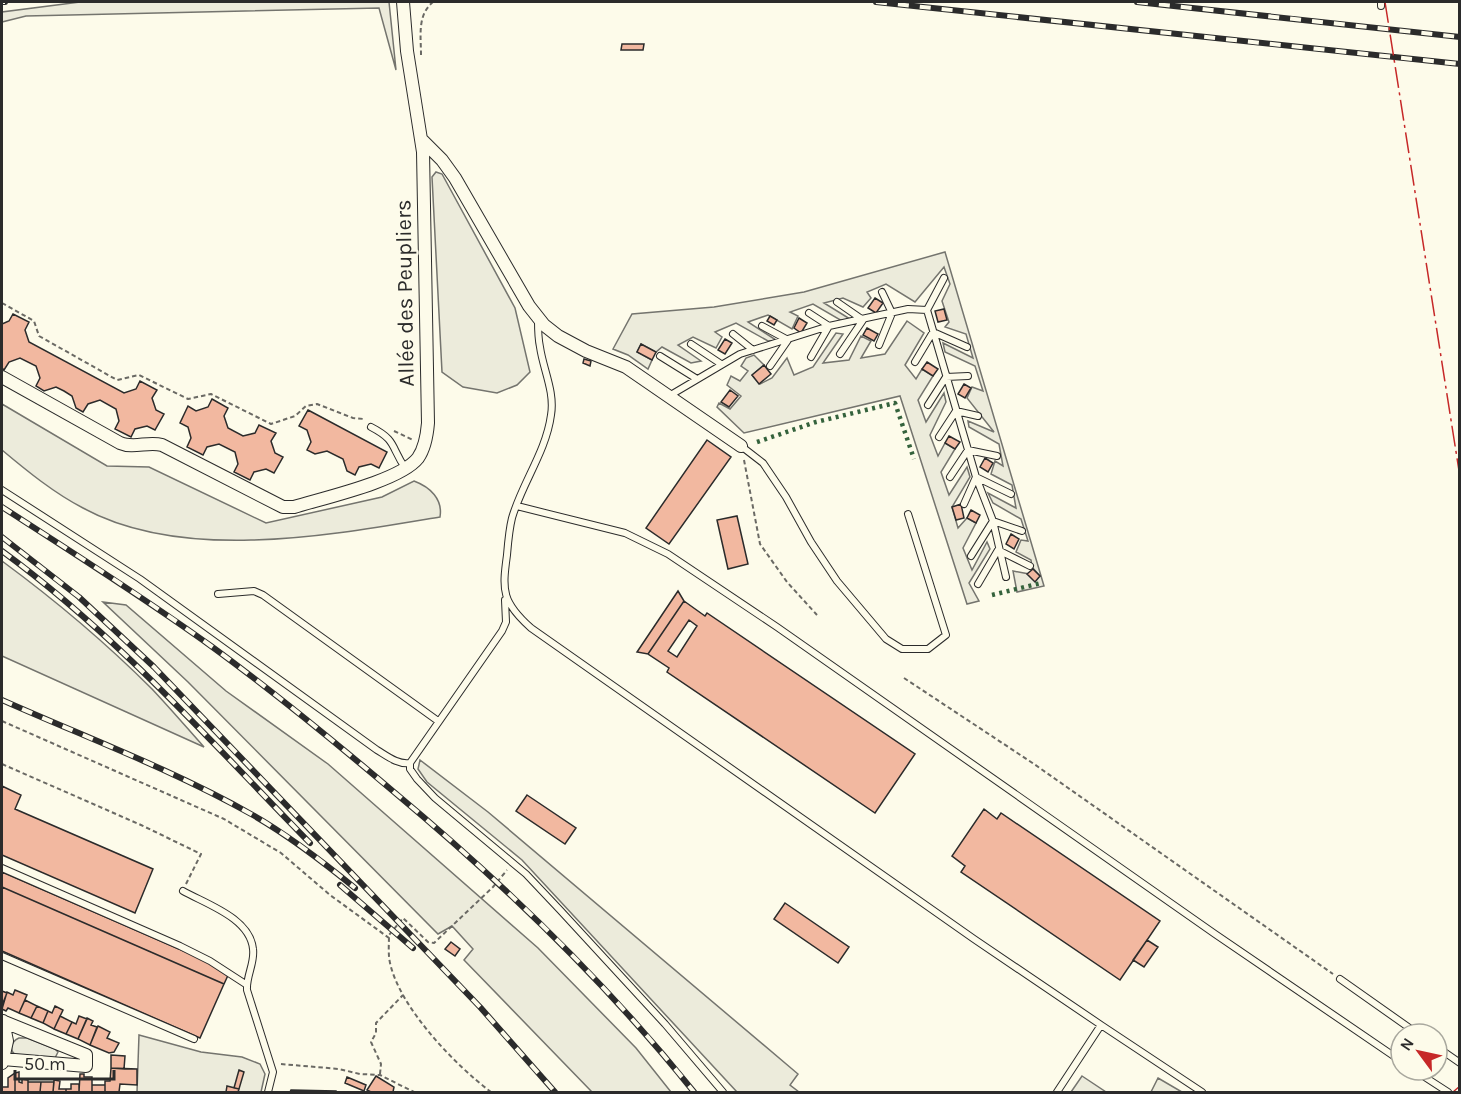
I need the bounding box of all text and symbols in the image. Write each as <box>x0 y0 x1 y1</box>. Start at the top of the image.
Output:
street label: Allée des Peupliers <box>390 199 420 387</box>
north arrow <box>1389 1022 1449 1082</box>
text: N <box>1396 1034 1418 1054</box>
scale bar <box>15 1043 114 1081</box>
text: 50 m <box>24 1053 66 1075</box>

